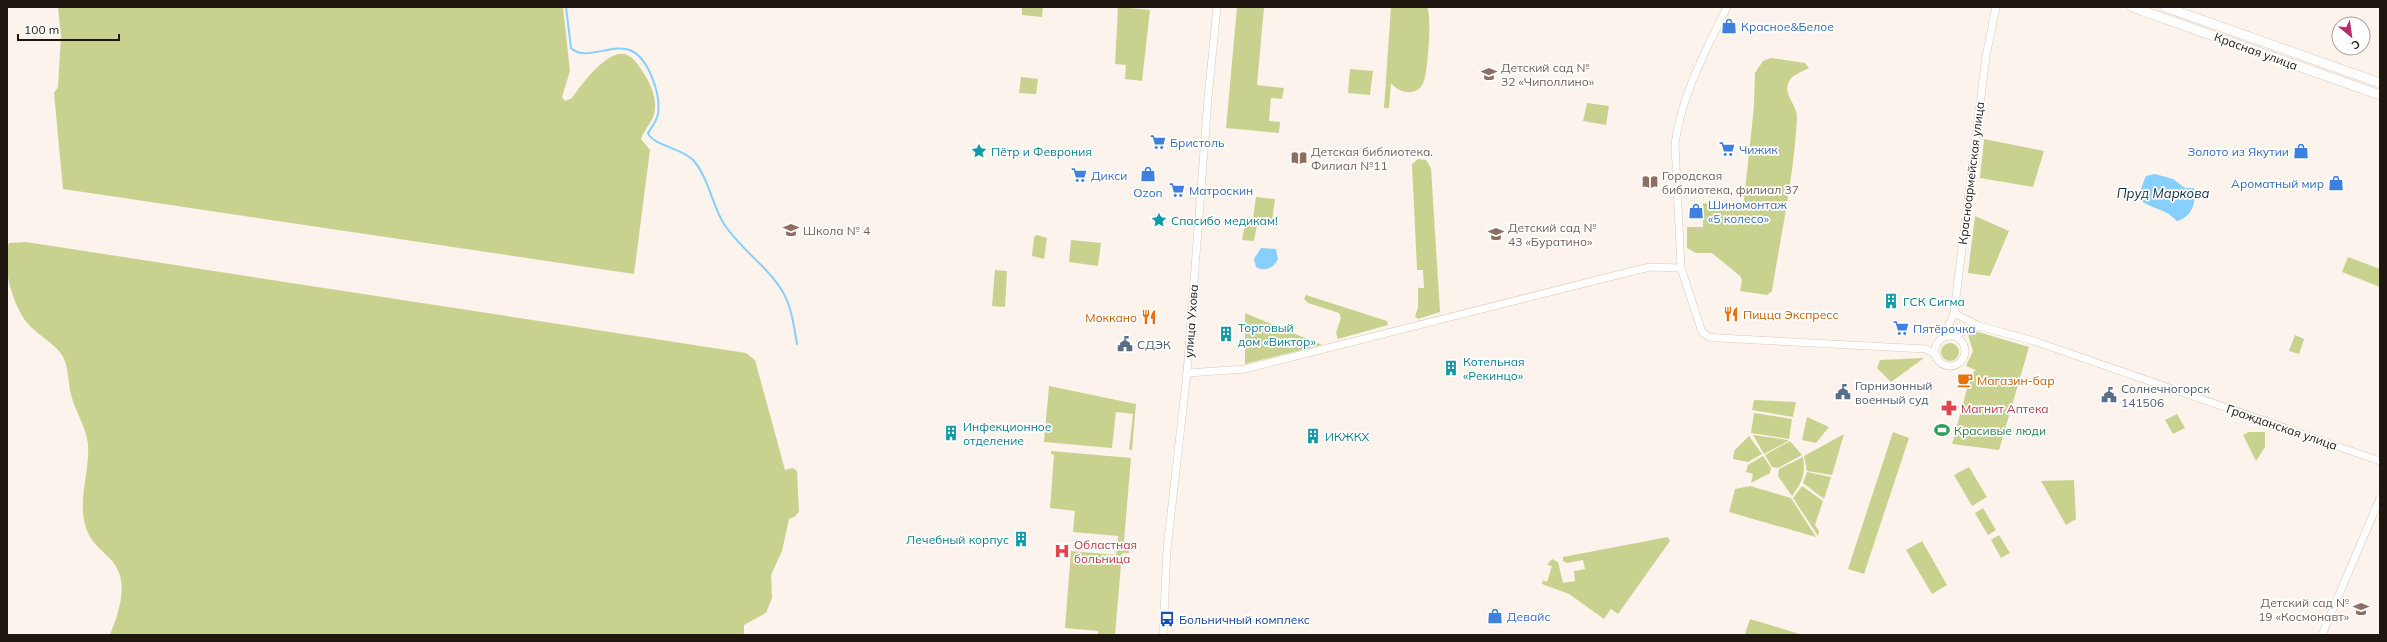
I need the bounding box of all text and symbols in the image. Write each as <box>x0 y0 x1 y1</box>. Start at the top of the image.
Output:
scale bar <box>18 16 119 42</box>
north arrow <box>2331 16 2371 56</box>
shop icon: Красное&Белое <box>1720 17 1738 35</box>
place label: Красное&Белое <box>1741 19 1834 34</box>
text: 100 m <box>24 22 59 37</box>
street label: Красная улица <box>2212 29 2300 73</box>
text: С <box>2349 37 2363 53</box>
place label: Детский сад № 32 «Чиполлино» <box>1501 60 1595 89</box>
school or university icon: Детский сад № 32 «Чиполлино» <box>1480 65 1498 83</box>
street label: Красноармейская улица <box>1955 101 1987 245</box>
supermarket icon: Бристоль <box>1149 133 1167 151</box>
place label: Бристоль <box>1170 135 1225 150</box>
supermarket icon: Чижик <box>1718 140 1736 158</box>
place icon: Пётр и Феврония <box>970 142 988 160</box>
place label: Чижик <box>1739 142 1778 157</box>
shop icon: Золото из Якутии <box>2292 142 2310 160</box>
place label: Пётр и Феврония <box>991 144 1092 159</box>
place label: Детская библиотека. Филиал №11 <box>1311 144 1433 173</box>
place label: Золото из Якутии <box>2187 144 2289 159</box>
library icon: Детская библиотека. Филиал №11 <box>1290 149 1308 167</box>
shop icon: Ozon <box>1139 165 1157 183</box>
supermarket icon: Дикси <box>1070 166 1088 184</box>
place label: Дикси <box>1091 168 1127 183</box>
place label: Городская библиотека, филиал 37 <box>1662 168 1799 197</box>
library icon: Городская библиотека, филиал 37 <box>1641 173 1659 191</box>
shop icon: Ароматный мир <box>2327 174 2345 192</box>
place label: Ароматный мир <box>2231 176 2324 191</box>
supermarket icon: Матроскин <box>1168 181 1186 199</box>
place label: Матроскин <box>1189 183 1253 198</box>
place label: Ozon <box>1133 185 1163 200</box>
water label: Пруд Маркова <box>2117 185 2209 201</box>
place label: Шиномонтаж «5 колесо» <box>1708 197 1787 226</box>
shop icon: Шиномонтаж «5 колесо» <box>1687 202 1705 220</box>
place icon: Спасибо медикам! <box>1150 211 1168 229</box>
place label: Спасибо медикам! <box>1171 213 1278 228</box>
place label: Детский сад № 43 «Буратино» <box>1508 220 1596 249</box>
school or university icon: Школа № 4 <box>782 221 800 239</box>
place label: Школа № 4 <box>803 223 870 238</box>
school or university icon: Детский сад № 43 «Буратино» <box>1487 225 1505 243</box>
street label: улица Ухова <box>1181 284 1201 358</box>
building icon: ГСК Сигма <box>1882 292 1900 310</box>
place label: ГСК Сигма <box>1903 294 1965 309</box>
restaurant icon: Пицца Экспресс <box>1722 305 1740 323</box>
place label: Пицца Экспресс <box>1743 307 1838 322</box>
restaurant icon: Моккано <box>1140 308 1158 326</box>
place label: Моккано <box>1085 310 1137 325</box>
supermarket icon: Пятёрочка <box>1892 319 1910 337</box>
place label: Торговый дом «Виктор» <box>1238 320 1316 349</box>
place label: Пятёрочка <box>1913 321 1976 336</box>
building icon: Торговый дом «Виктор» <box>1217 325 1235 343</box>
public building icon: СДЭК <box>1116 335 1134 353</box>
place label: СДЭК <box>1137 337 1171 352</box>
place label: Котельная «Рекинцо» <box>1463 354 1525 383</box>
building icon: Котельная «Рекинцо» <box>1442 359 1460 377</box>
cafe icon: Магазин-бар <box>1956 371 1974 389</box>
place label: Магазин-бар <box>1977 373 2054 388</box>
place label: Гарнизонный военный суд <box>1855 378 1933 407</box>
place label: Солнечногорск 141506 <box>2121 381 2210 410</box>
public building icon: Гарнизонный военный суд <box>1834 383 1852 401</box>
public building icon: Солнечногорск 141506 <box>2100 386 2118 404</box>
pharmacy icon: Магнит Аптека <box>1940 399 1958 417</box>
place label: Магнит Аптека <box>1961 401 2049 416</box>
street label: Гражданская улица <box>2225 401 2339 453</box>
place label: Инфекционное отделение <box>963 419 1052 448</box>
sports icon: Красивые люди <box>1933 421 1951 439</box>
place label: Красивые люди <box>1954 423 2046 438</box>
building icon: Инфекционное отделение <box>942 424 960 442</box>
building icon: ИКЖКХ <box>1304 427 1322 445</box>
place label: ИКЖКХ <box>1325 429 1370 444</box>
building icon: Лечебный корпус <box>1012 530 1030 548</box>
place label: Лечебный корпус <box>906 532 1009 547</box>
place label: Областная больница <box>1074 537 1137 566</box>
hospital icon: Областная больница <box>1053 542 1071 560</box>
place label: Детский сад № 19 «Космонавт» <box>2258 595 2350 624</box>
school or university icon: Детский сад № 19 «Космонавт» <box>2352 600 2370 618</box>
shop icon: Девайс <box>1486 607 1504 625</box>
place label: Девайс <box>1507 609 1551 624</box>
bus stop icon: Больничный комплекс <box>1158 610 1176 628</box>
place label: Больничный комплекс <box>1179 612 1310 627</box>

